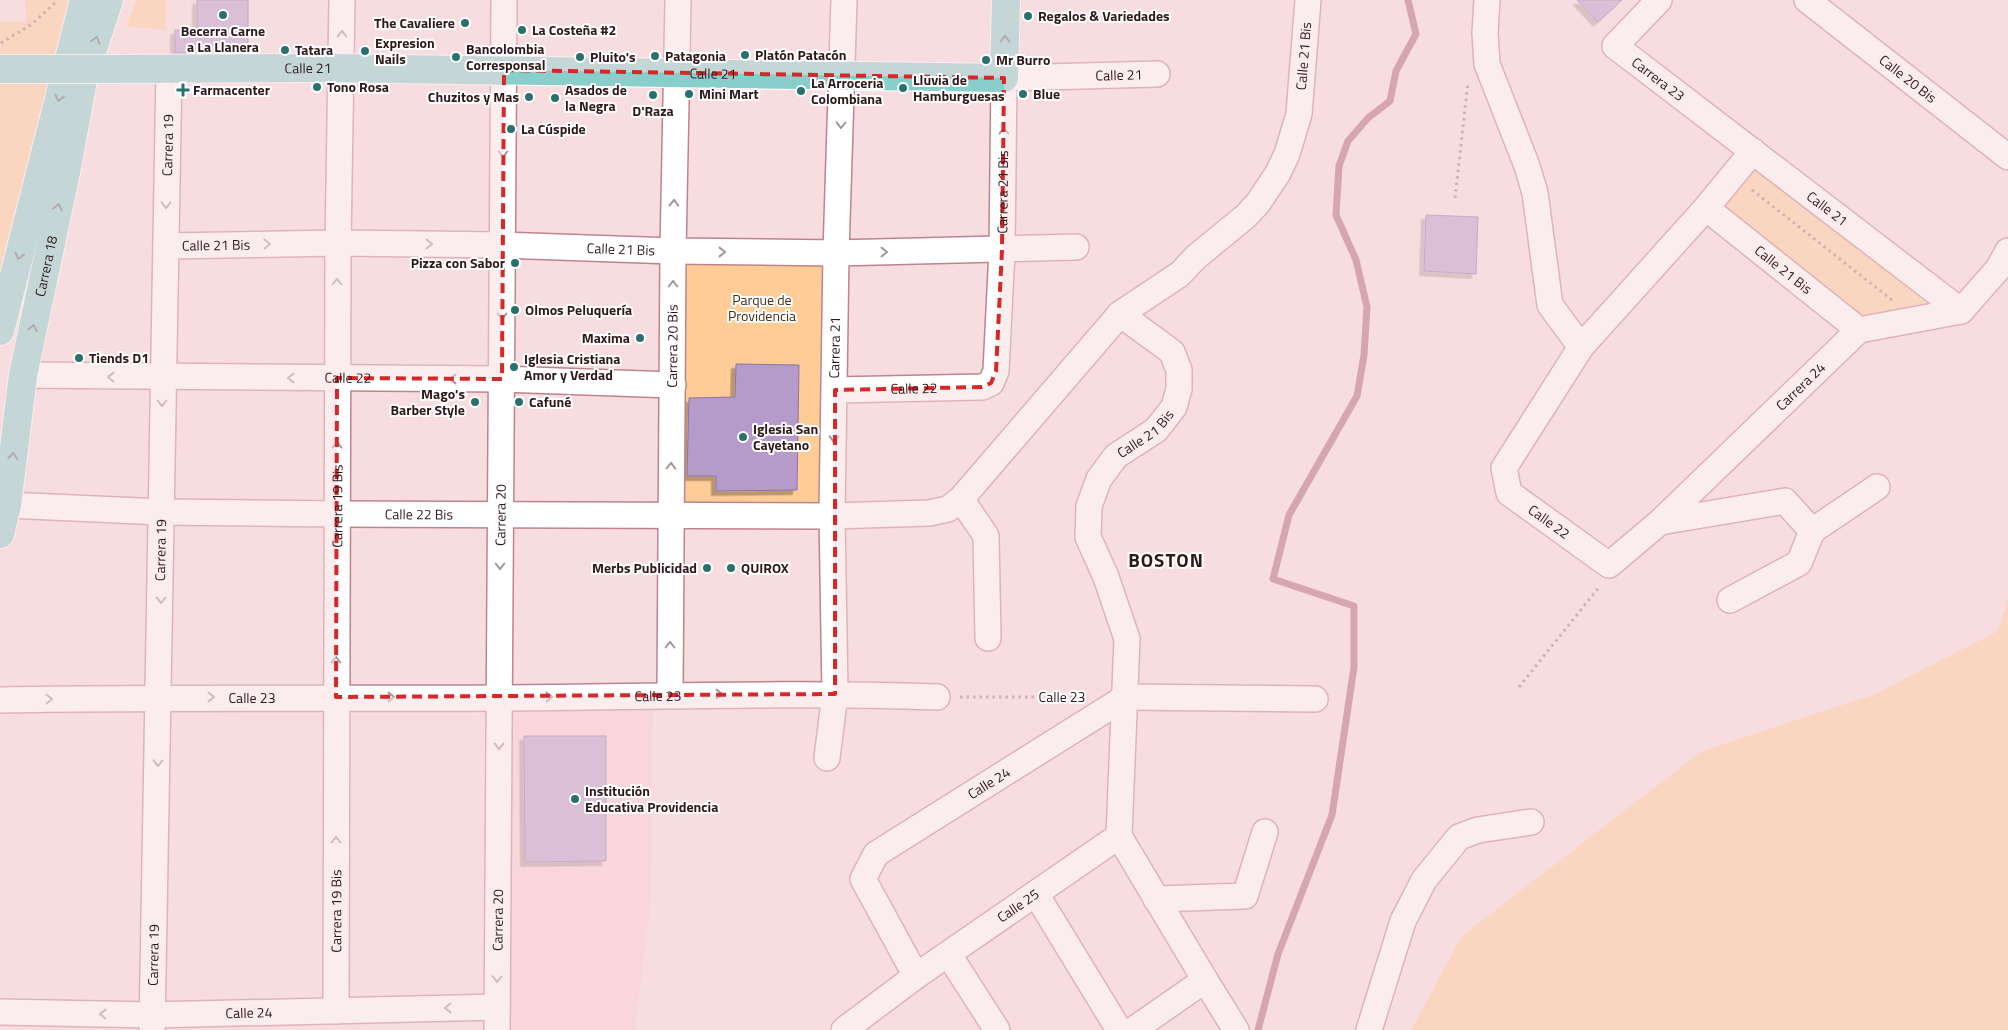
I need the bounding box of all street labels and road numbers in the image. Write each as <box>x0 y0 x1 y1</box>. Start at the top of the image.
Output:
street label: Calle 21 Bis <box>1290 21 1316 91</box>
street label: Calle 20 Bis <box>1875 49 1942 108</box>
street label: Carrera 23 <box>1627 51 1689 106</box>
street label: Calle 21 <box>284 57 332 78</box>
street label: Calle 21 <box>689 62 737 84</box>
street label: Calle 21 <box>1095 63 1143 86</box>
street label: Carrera 19 <box>156 114 178 176</box>
street label: Carrera 21 Bis <box>991 150 1013 234</box>
street label: Calle 21 <box>1803 186 1853 231</box>
street label: Carrera 18 <box>29 233 62 299</box>
street label: Calle 21 Bis <box>182 234 250 256</box>
street label: Calle 21 Bis <box>586 237 655 260</box>
street label: Calle 21 Bis <box>1750 240 1817 299</box>
street label: Carrera 20 Bis <box>661 304 683 388</box>
street label: Carrera 21 <box>823 316 845 379</box>
street label: Carrera 24 <box>1771 357 1830 415</box>
street label: Calle 22 <box>324 367 372 388</box>
street label: Calle 22 <box>890 377 938 399</box>
street label: Calle 21 Bis <box>1112 405 1178 463</box>
street label: Carrera 19 Bis <box>326 464 347 548</box>
street label: Carrera 20 <box>489 484 511 546</box>
street label: Calle 22 <box>1524 499 1574 544</box>
street label: Calle 22 Bis <box>385 503 453 524</box>
street label: Carrera 19 <box>149 519 171 581</box>
street label: Calle 23 <box>634 685 682 706</box>
street label: Calle 23 <box>1039 686 1085 707</box>
street label: Calle 23 <box>228 687 276 708</box>
street label: Calle 24 <box>963 761 1014 804</box>
street label: Carrera 19 Bis <box>325 869 346 953</box>
street label: Calle 25 <box>993 883 1043 927</box>
street label: Carrera 20 <box>487 889 508 951</box>
street label: Carrera 19 <box>142 924 164 986</box>
street label: Calle 24 <box>225 1001 273 1023</box>

